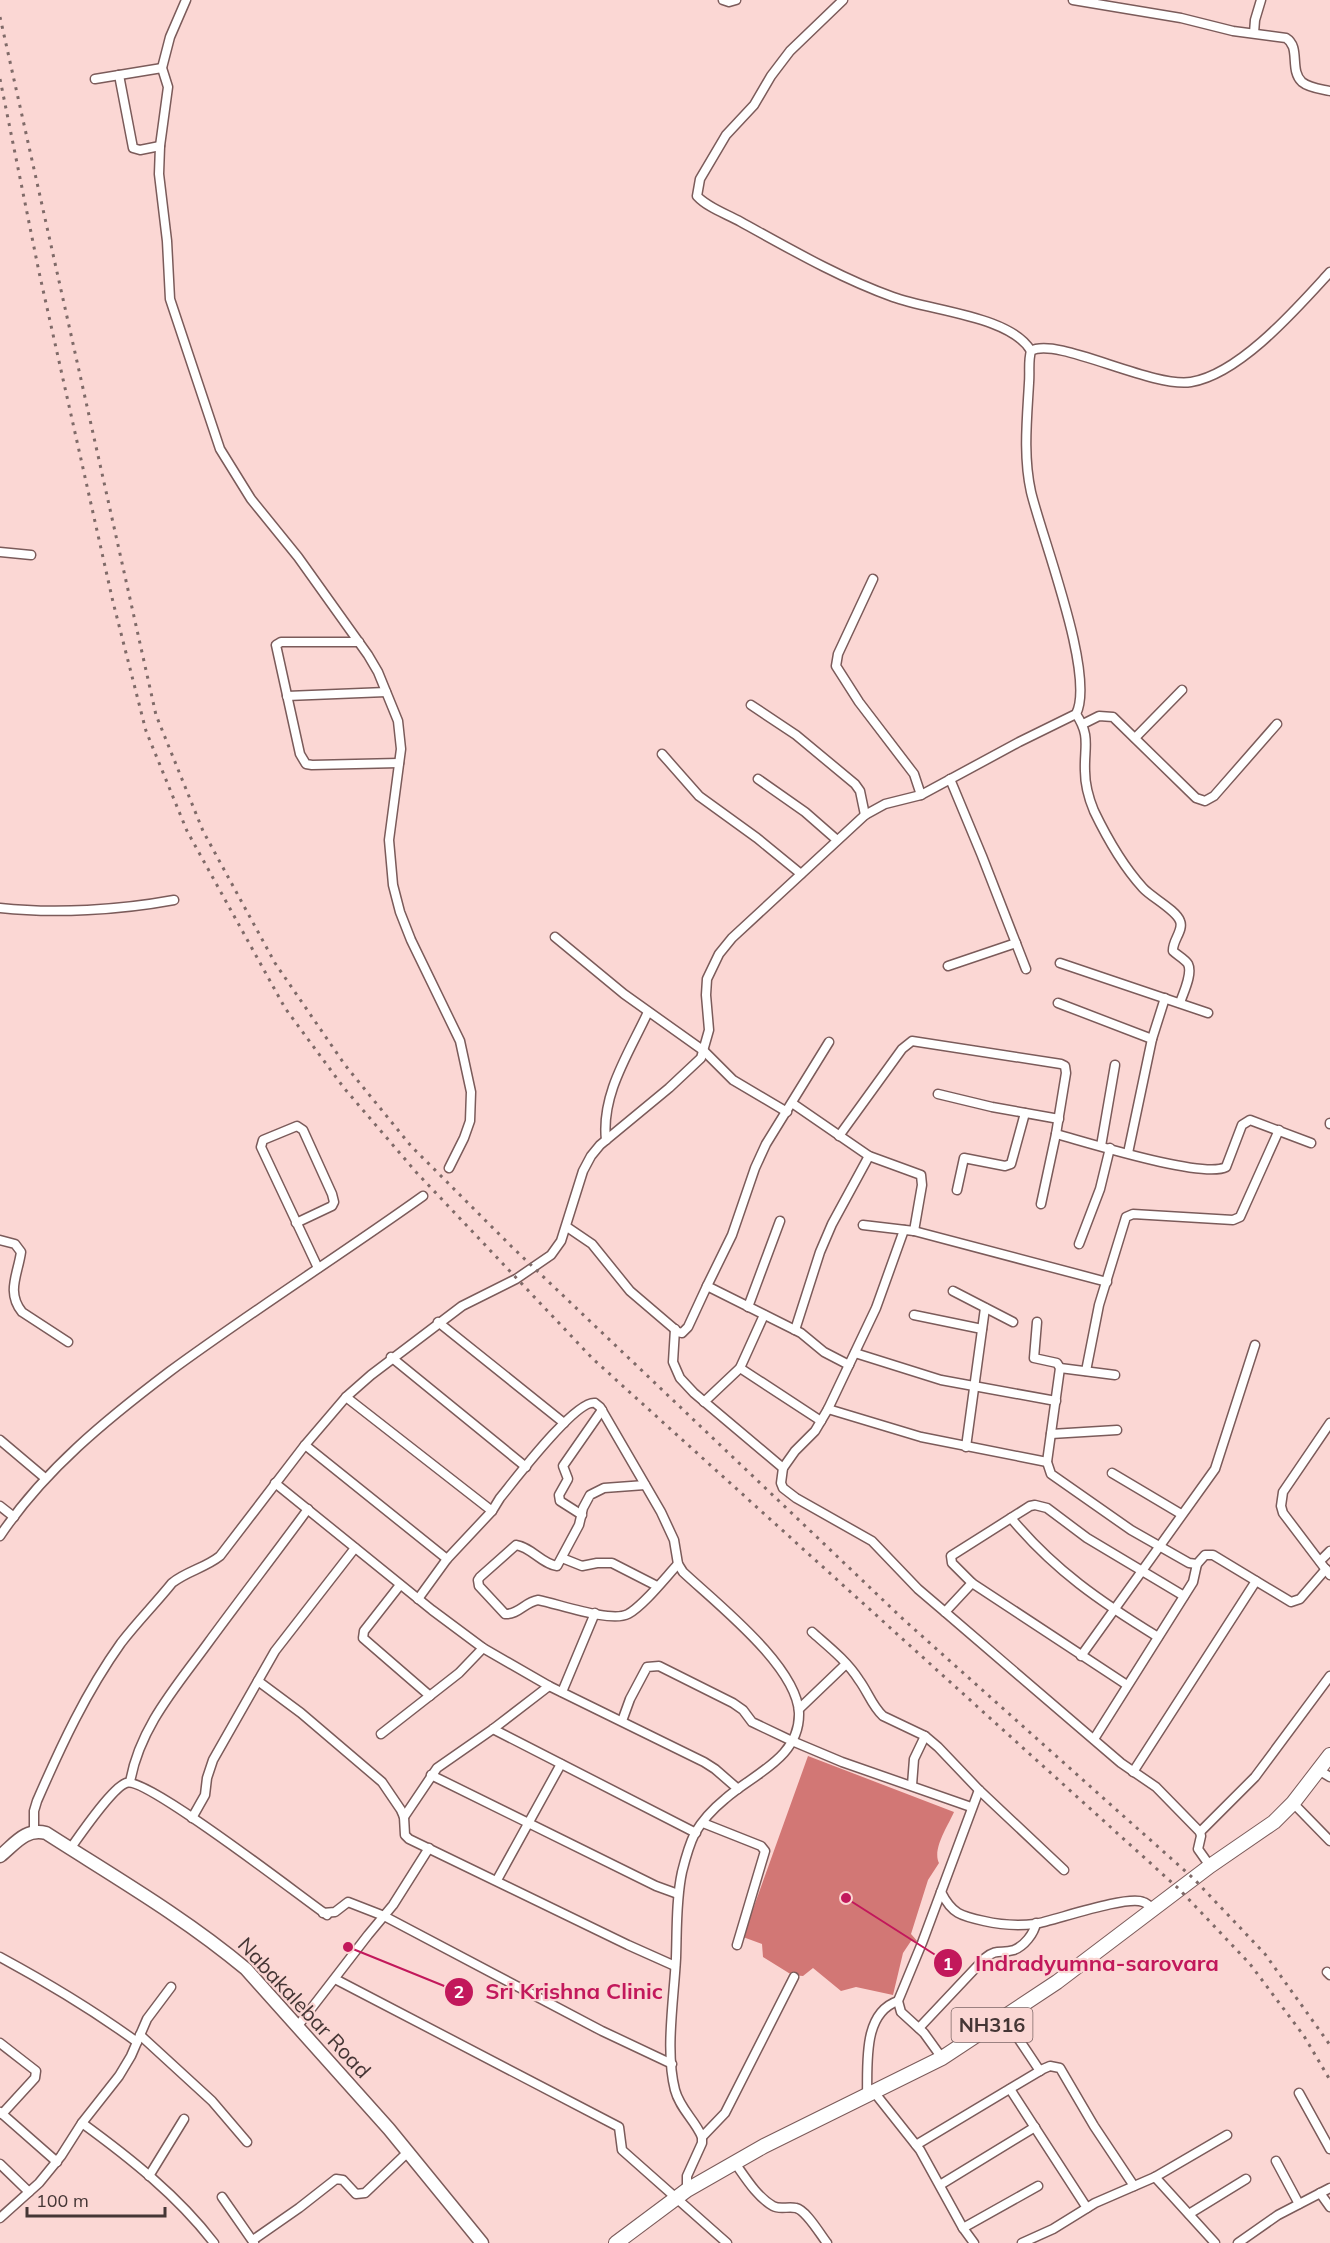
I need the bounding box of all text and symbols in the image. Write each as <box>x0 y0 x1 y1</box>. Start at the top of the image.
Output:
street label: Nabakalebar Road <box>233 1932 377 2083</box>
callout: Indradyumna-sarovara <box>933 1943 1231 1983</box>
text: Indradyumna-sarovara <box>975 1949 1219 1977</box>
text: 1 <box>943 1952 953 1975</box>
callout: Sri Krishna Clinic <box>444 1972 675 2012</box>
text: Sri Krishna Clinic <box>485 1977 663 2005</box>
text: 2 <box>454 1980 464 2003</box>
road number: NH316 <box>952 2008 1032 2042</box>
scale bar <box>27 2180 165 2218</box>
text: 100 m <box>36 2189 89 2212</box>

